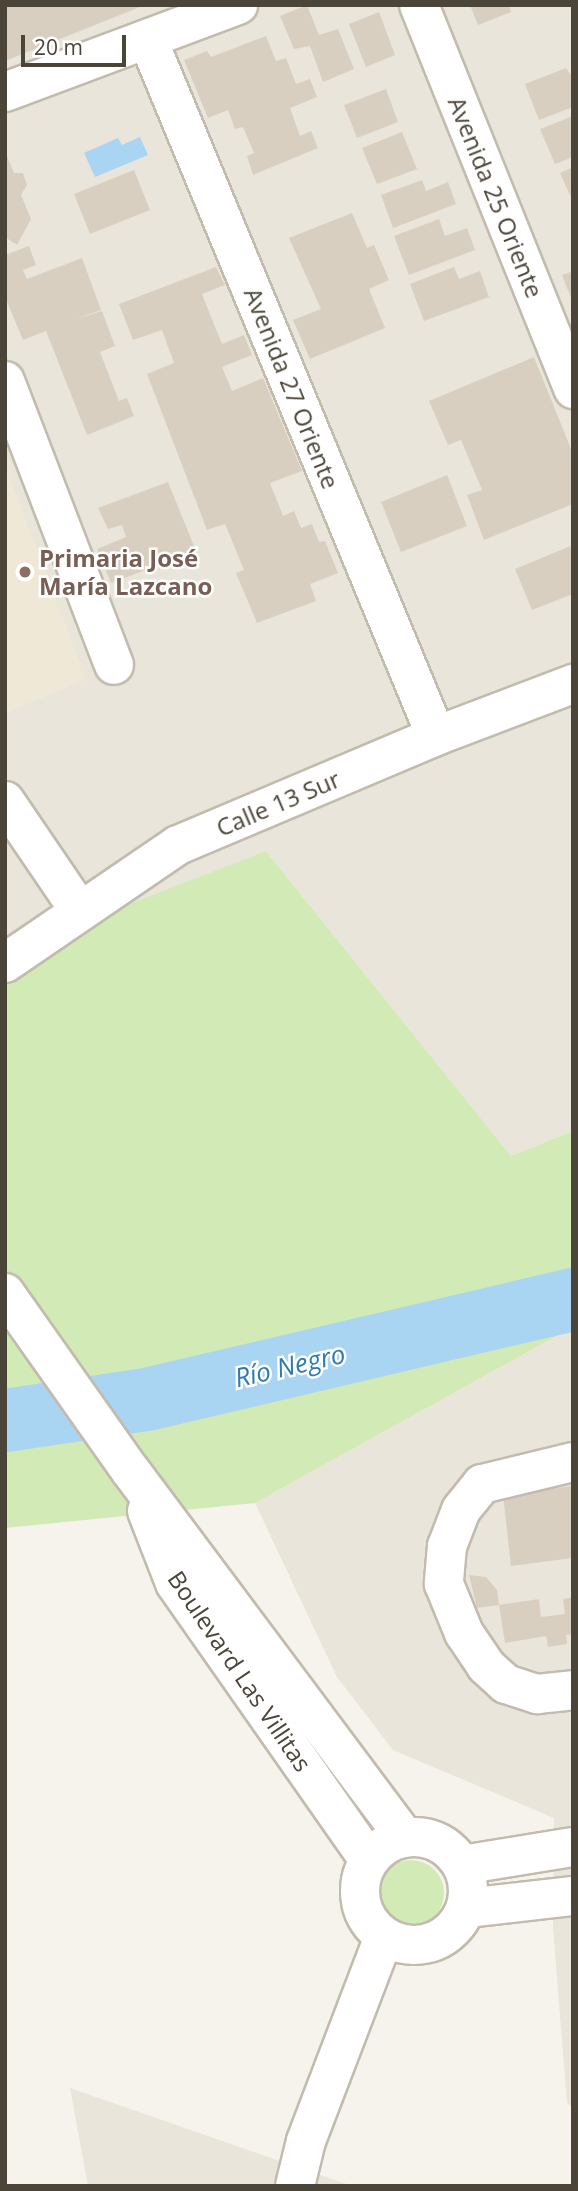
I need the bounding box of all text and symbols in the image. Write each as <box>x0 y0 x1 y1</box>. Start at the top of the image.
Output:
scale bar <box>24 21 130 65</box>
text: 20 m <box>34 33 83 61</box>
street label: Avenida 25 Oriente <box>443 92 549 302</box>
street label: Avenida 27 Oriente <box>239 283 345 493</box>
place label: Primaria José María Lazcano <box>39 544 212 600</box>
marker: Primaria José María Lazcano <box>17 564 33 580</box>
street label: Calle 13 Sur <box>212 764 344 842</box>
water label: Río Negro <box>232 1338 348 1394</box>
street label: Boulevard Las Villitas <box>162 1565 318 1777</box>

